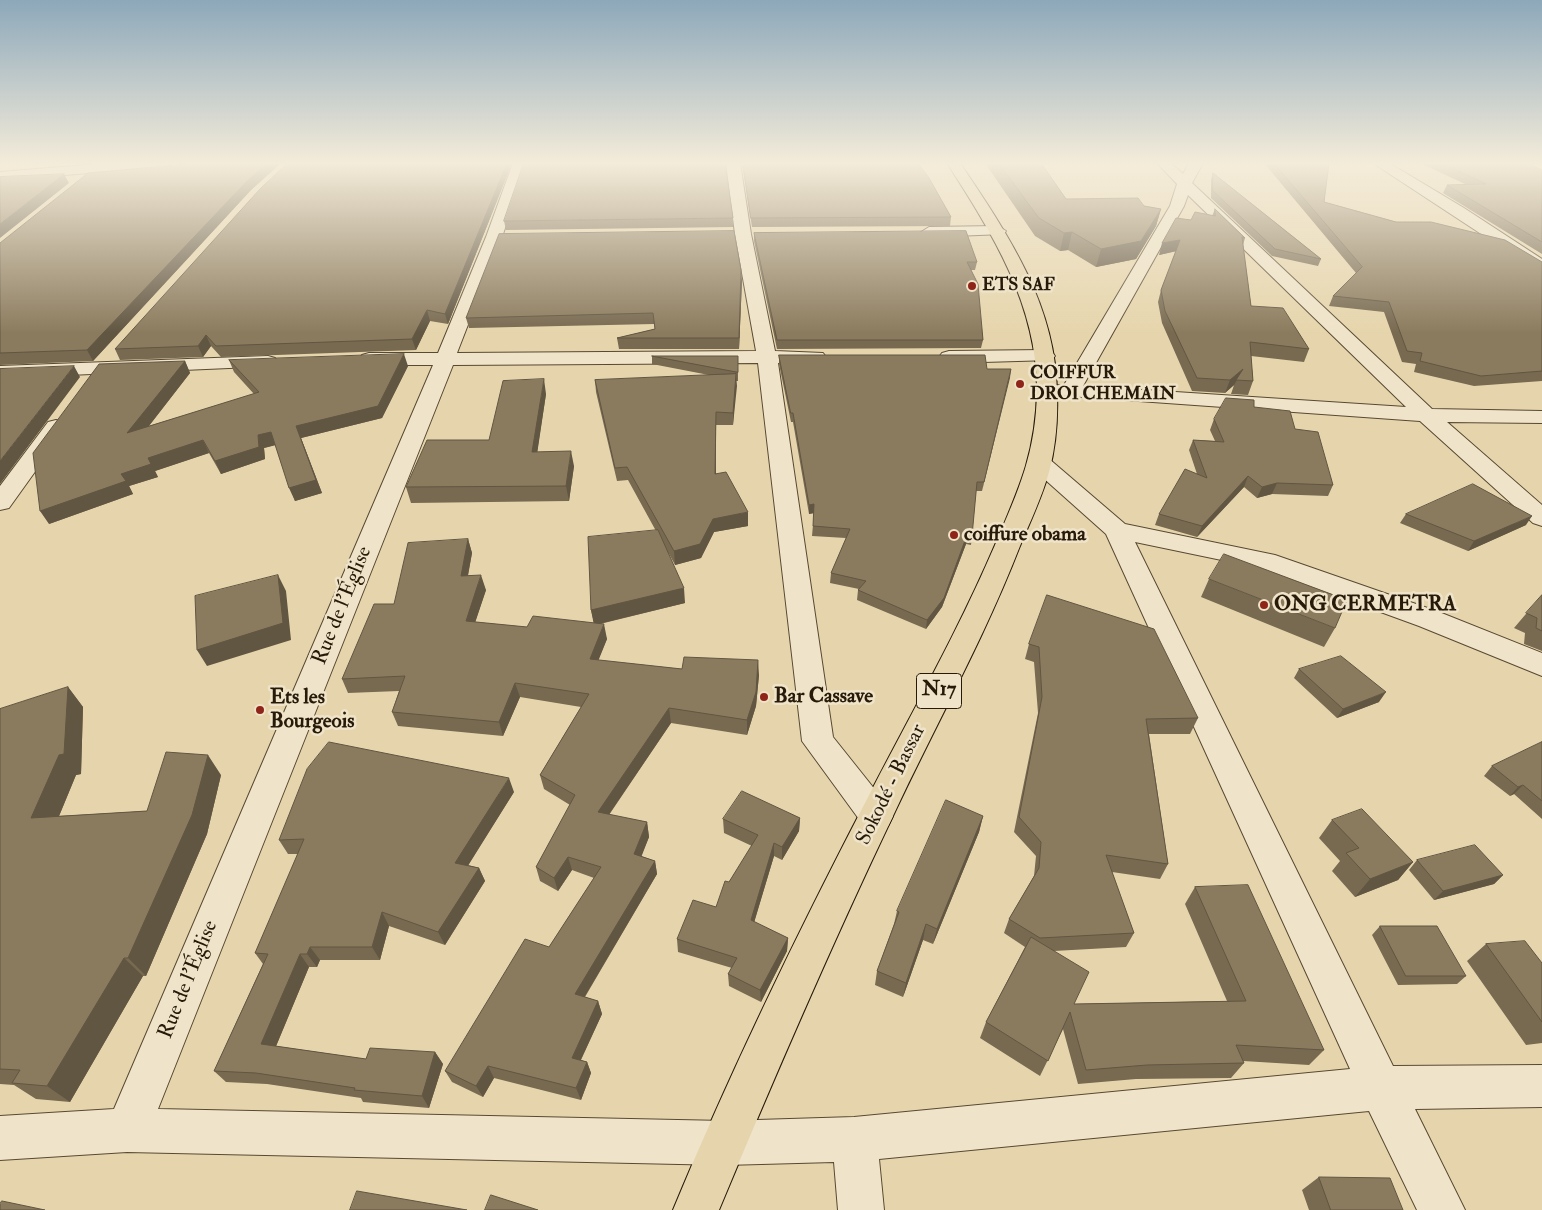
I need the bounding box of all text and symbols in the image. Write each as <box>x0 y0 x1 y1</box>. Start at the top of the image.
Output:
place label: ETS SAF <box>982 275 1055 297</box>
marker: ETS SAF <box>966 280 978 292</box>
place label: COIFFUR DROI CHEMAIN <box>1030 363 1176 406</box>
marker: COIFFUR DROI CHEMAIN <box>1014 378 1026 390</box>
place label: coiffure obama <box>964 522 1086 548</box>
marker: coiffure obama <box>948 529 960 541</box>
street label: Rue de l'Église <box>308 543 378 669</box>
place label: ONG CERMETRA <box>1274 592 1456 618</box>
marker: ONG CERMETRA <box>1258 599 1270 611</box>
road number: N17 <box>916 674 962 708</box>
place label: Bar Cassave <box>774 684 873 710</box>
place label: Ets les Bourgeois <box>270 685 354 735</box>
marker: Bar Cassave <box>758 691 770 703</box>
marker: Ets les Bourgeois <box>254 704 266 716</box>
street label: Sokodé - Bassar <box>852 720 932 850</box>
street label: Rue de l'Église <box>154 917 224 1043</box>

